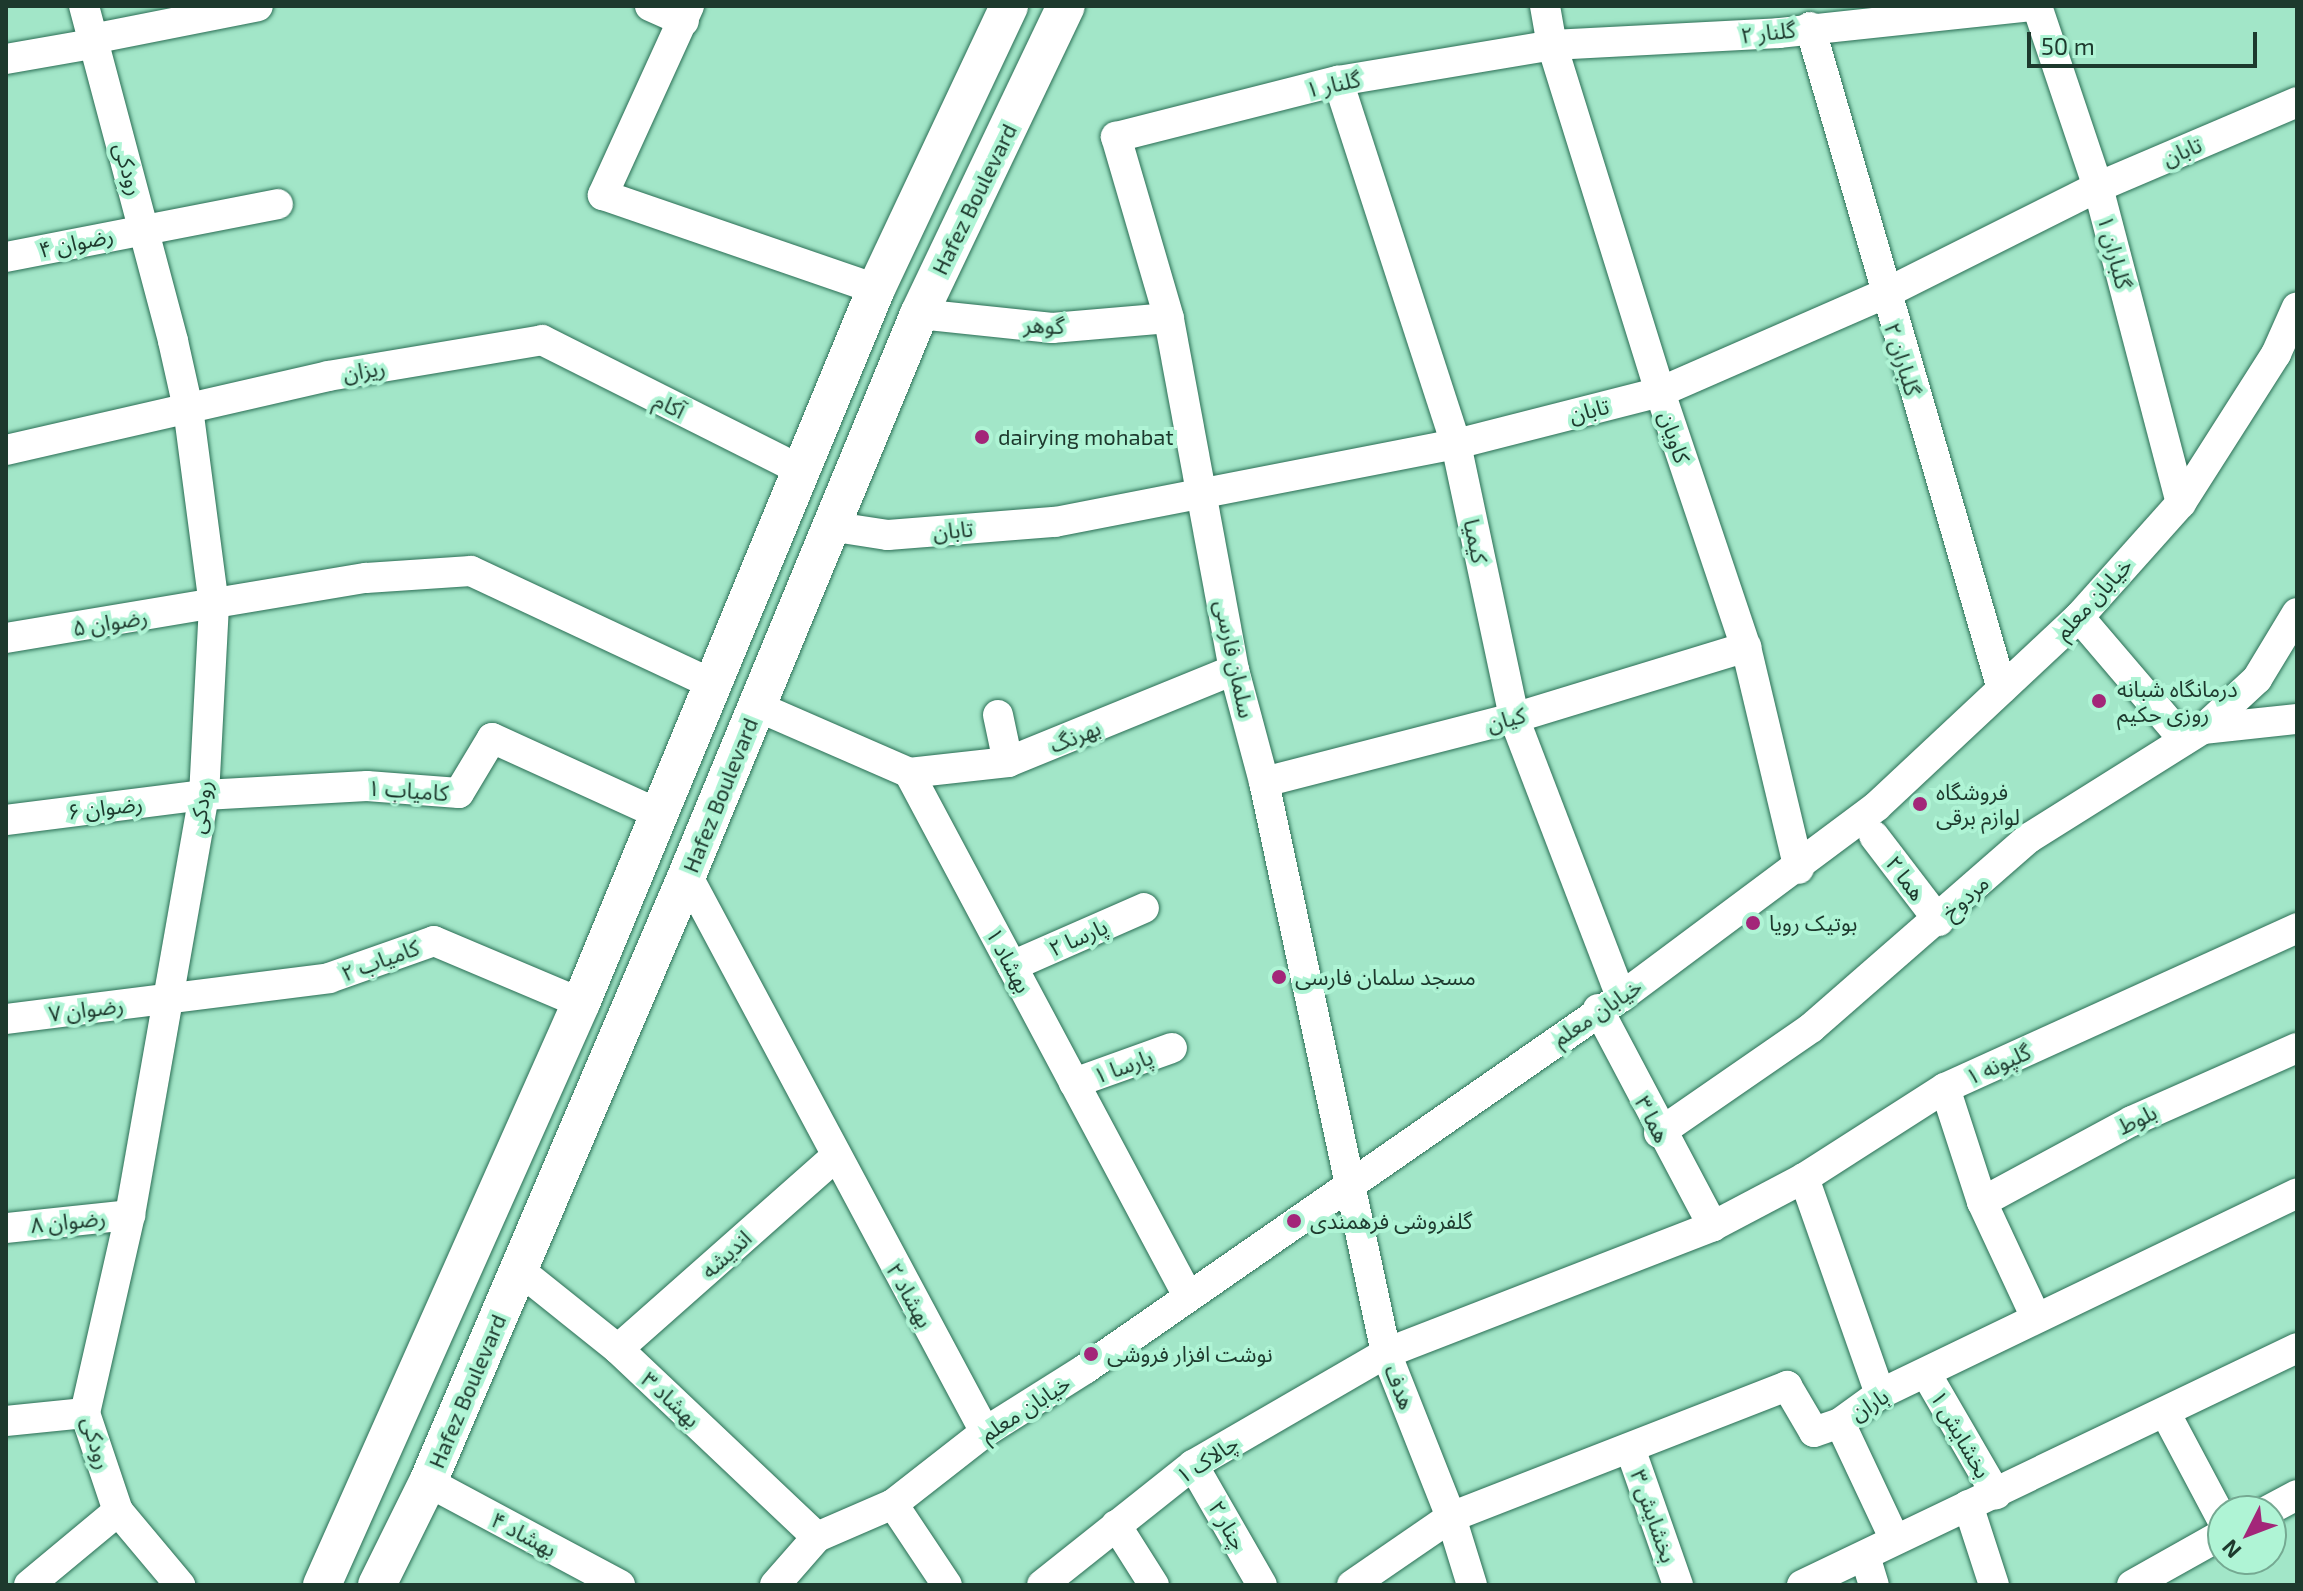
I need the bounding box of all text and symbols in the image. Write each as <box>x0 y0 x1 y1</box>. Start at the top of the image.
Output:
street label: گلنار ۲ <box>1739 16 1797 48</box>
scale bar <box>2031 16 2261 66</box>
text: 50 m <box>2041 31 2095 60</box>
street label: گلنار ۱ <box>1303 65 1363 103</box>
street label: Hafez Boulevard <box>926 119 1022 279</box>
street label: تابان <box>2158 131 2206 171</box>
street label: رودکی <box>109 140 149 198</box>
street label: گلباران ۱ <box>2093 212 2137 292</box>
street label: رضوان ۴ <box>36 221 116 263</box>
street label: گوهر <box>1023 311 1065 339</box>
street label: گلباران ۲ <box>1879 319 1927 399</box>
street label: ریزان <box>341 354 387 386</box>
street label: آکام <box>650 386 690 424</box>
street label: تابان <box>1566 392 1612 428</box>
street label: کاویان <box>1654 407 1696 467</box>
place label: dairying mohabat <box>998 424 1174 450</box>
marker: dairying mohabat <box>973 428 991 446</box>
street label: تابان <box>932 515 974 545</box>
street label: کیمیا <box>1458 516 1494 566</box>
street label: خیابان معلم <box>2049 552 2137 644</box>
street label: سلمان فارسی <box>1210 598 1260 720</box>
street label: رضوان ۵ <box>71 603 149 641</box>
place label: درمانگاه شبانه روزی حکیم <box>2117 675 2238 726</box>
marker: درمانگاه شبانه روزی حکیم <box>2088 690 2110 712</box>
street label: کیان <box>1484 701 1528 737</box>
street label: Hafez Boulevard <box>677 714 763 876</box>
street label: بهرنگ <box>1046 714 1104 758</box>
street label: کامیاب ۱ <box>367 774 449 806</box>
place label: فروشگاه لوازم برقی <box>1936 778 2020 830</box>
street label: رودکی <box>183 779 217 835</box>
street label: رضوان ۶ <box>66 789 144 825</box>
marker: فروشگاه لوازم برقی <box>1911 795 1929 813</box>
street label: هما ۲ <box>1881 850 1931 906</box>
street label: مردوخ <box>1936 869 1994 925</box>
place label: بوتیک رویا <box>1769 910 1857 936</box>
street label: پارسا ۲ <box>1045 912 1111 962</box>
marker: بوتیک رویا <box>1744 914 1762 932</box>
street label: بهشاد ۱ <box>981 923 1037 997</box>
street label: کامیاب ۲ <box>337 934 423 986</box>
place label: مسجد سلمان فارسی <box>1295 964 1476 990</box>
marker: مسجد سلمان فارسی <box>1270 968 1288 986</box>
street label: خیابان معلم <box>1547 973 1647 1051</box>
street label: رضوان ۷ <box>47 991 125 1027</box>
street label: گلپونه ۱ <box>1961 1038 2035 1090</box>
street label: پارسا ۱ <box>1090 1043 1156 1089</box>
street label: هما ۳ <box>1630 1091 1676 1147</box>
street label: بلوط <box>2113 1098 2161 1140</box>
street label: رضوان ۸ <box>29 1204 107 1238</box>
place label: گلفروشی فرهمندی <box>1310 1208 1472 1234</box>
marker: گلفروشی فرهمندی <box>1285 1212 1303 1230</box>
street label: اندیشه <box>695 1225 757 1283</box>
street label: بهشاد ۲ <box>881 1258 939 1332</box>
street label: Hafez Boulevard <box>423 1310 511 1472</box>
place label: نوشت افزار فروشی <box>1107 1341 1273 1367</box>
marker: نوشت افزار فروشی <box>1082 1345 1100 1363</box>
street label: هدف <box>1379 1361 1421 1413</box>
street label: بهشاد ۳ <box>636 1365 706 1433</box>
street label: خیابان معلم <box>975 1369 1075 1447</box>
street label: باران <box>1845 1382 1893 1426</box>
street label: بخشایش ۱ <box>1925 1385 1997 1483</box>
street label: رودکی <box>77 1414 117 1472</box>
street label: چالاک ۱ <box>1171 1429 1243 1489</box>
street label: بخشایش ۳ <box>1626 1466 1682 1566</box>
north arrow <box>2207 1495 2287 1575</box>
street label: چنار ۲ <box>1203 1496 1253 1554</box>
street label: بهشاد ۴ <box>487 1506 561 1562</box>
text: N <box>2216 1535 2246 1564</box>

